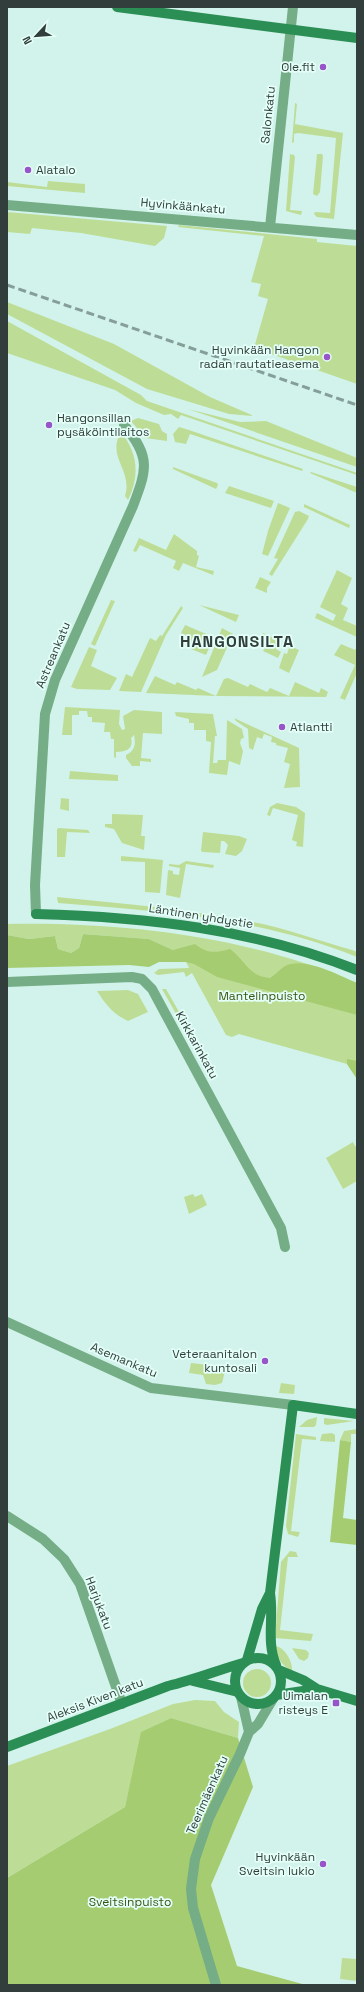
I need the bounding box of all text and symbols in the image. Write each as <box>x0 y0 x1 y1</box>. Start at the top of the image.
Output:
north arrow <box>16 16 56 56</box>
text: N <box>19 34 35 47</box>
place label: Ole.fit <box>281 59 315 75</box>
marker: Ole.fit <box>318 62 328 72</box>
street label: Salonkatu <box>257 85 279 145</box>
place label: Alatalo <box>36 162 76 178</box>
marker: Alatalo <box>23 165 33 175</box>
street label: Hyvinkäänkatu <box>140 194 226 218</box>
place label: Hyvinkään Hangon radan rautatieasema <box>199 342 319 372</box>
marker: Hyvinkään Hangon radan rautatieasema <box>322 352 332 362</box>
place label: Hangonsillan pysäköintilaitos <box>57 410 149 440</box>
marker: Hangonsillan pysäköintilaitos <box>44 420 54 430</box>
street label: Astreankatu <box>32 619 74 691</box>
district label: HANGONSILTA <box>180 631 294 652</box>
place label: Atlantti <box>290 719 332 735</box>
marker: Atlantti <box>277 722 287 732</box>
street label: Läntinen yhdystie <box>148 900 254 932</box>
park label: Mantelinpuisto <box>218 988 306 1004</box>
street label: Kirkkarinkatu <box>172 1008 222 1082</box>
street label: Asemankatu <box>88 1339 160 1381</box>
place label: Veteraanitalon kuntosali <box>172 1346 257 1376</box>
marker: Veteraanitalon kuntosali <box>260 1356 270 1366</box>
street label: Harjukatu <box>82 1574 116 1632</box>
street label: Aleksis Kiven katu <box>44 1674 146 1726</box>
place label: Uimalan risteys E <box>278 1688 328 1718</box>
marker: Uimalan risteys E <box>331 1698 341 1708</box>
street label: Teerimäenkatu <box>182 1753 232 1837</box>
place label: Hyvinkään Sveitsin lukio <box>239 1849 315 1879</box>
marker: Hyvinkään Sveitsin lukio <box>318 1859 328 1869</box>
park label: Sveitsinpuisto <box>89 1894 171 1910</box>

